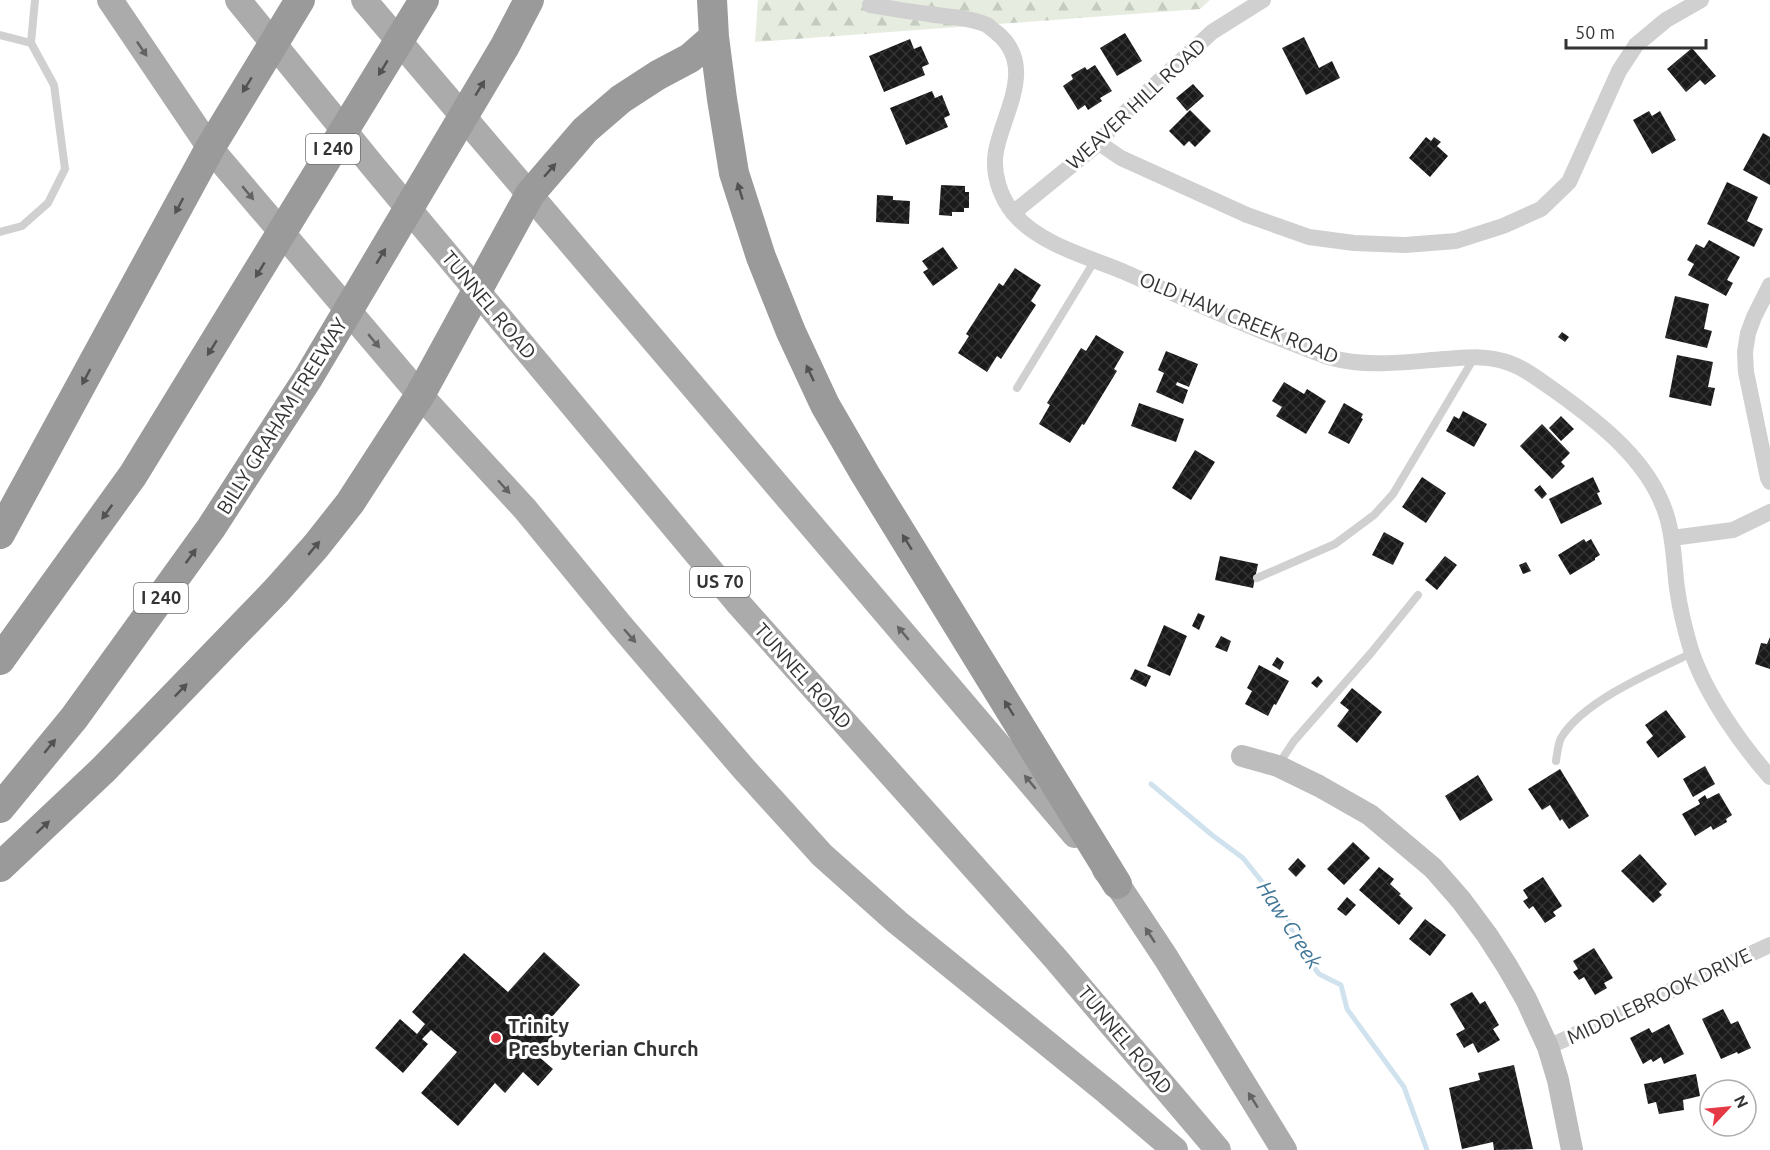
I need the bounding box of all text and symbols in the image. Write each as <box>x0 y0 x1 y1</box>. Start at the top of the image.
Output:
scale bar <box>1566 12 1706 50</box>
text: 50 m <box>1575 22 1615 42</box>
street label: WEAVER HILL ROAD <box>1061 33 1210 174</box>
one-way arrow <box>136 40 148 56</box>
one-way arrow <box>377 60 388 76</box>
one-way arrow <box>242 77 253 93</box>
one-way arrow <box>475 79 485 96</box>
road number: I 240 <box>306 134 360 164</box>
one-way arrow <box>543 163 557 178</box>
one-way arrow <box>735 182 744 200</box>
one-way arrow <box>241 185 254 200</box>
one-way arrow <box>174 197 184 214</box>
street label: TUNNEL ROAD <box>437 246 541 363</box>
one-way arrow <box>375 248 386 264</box>
one-way arrow <box>254 262 265 278</box>
street label: OLD HAW CREEK ROAD <box>1136 267 1342 368</box>
street label: BILLY GRAHAM FREEWAY <box>212 313 352 518</box>
one-way arrow <box>367 333 380 348</box>
one-way arrow <box>206 339 217 356</box>
one-way arrow <box>805 365 814 382</box>
one-way arrow <box>81 369 91 386</box>
one-way arrow <box>497 479 511 494</box>
one-way arrow <box>101 504 113 519</box>
one-way arrow <box>901 534 912 550</box>
one-way arrow <box>307 541 320 556</box>
one-way arrow <box>185 548 197 564</box>
road number: US 70 <box>690 567 750 597</box>
road number: I 240 <box>134 583 188 613</box>
street label: TUNNEL ROAD <box>750 618 857 733</box>
one-way arrow <box>897 625 910 641</box>
one-way arrow <box>623 628 636 644</box>
one-way arrow <box>173 683 187 697</box>
one-way arrow <box>1003 700 1014 716</box>
one-way arrow <box>44 738 57 754</box>
one-way arrow <box>1024 775 1037 790</box>
one-way arrow <box>35 821 49 835</box>
water label: Haw Creek <box>1253 876 1327 973</box>
one-way arrow <box>1144 927 1156 943</box>
street label: MIDDLEBROOK DRIVE <box>1563 943 1755 1048</box>
street label: TUNNEL ROAD <box>1073 981 1177 1098</box>
place label: Trinity Presbyterian Church <box>508 1014 699 1060</box>
marker: Trinity Presbyterian Church <box>489 1031 503 1045</box>
north arrow <box>1698 1078 1758 1138</box>
one-way arrow <box>1247 1092 1258 1108</box>
text: N <box>1731 1092 1752 1111</box>

